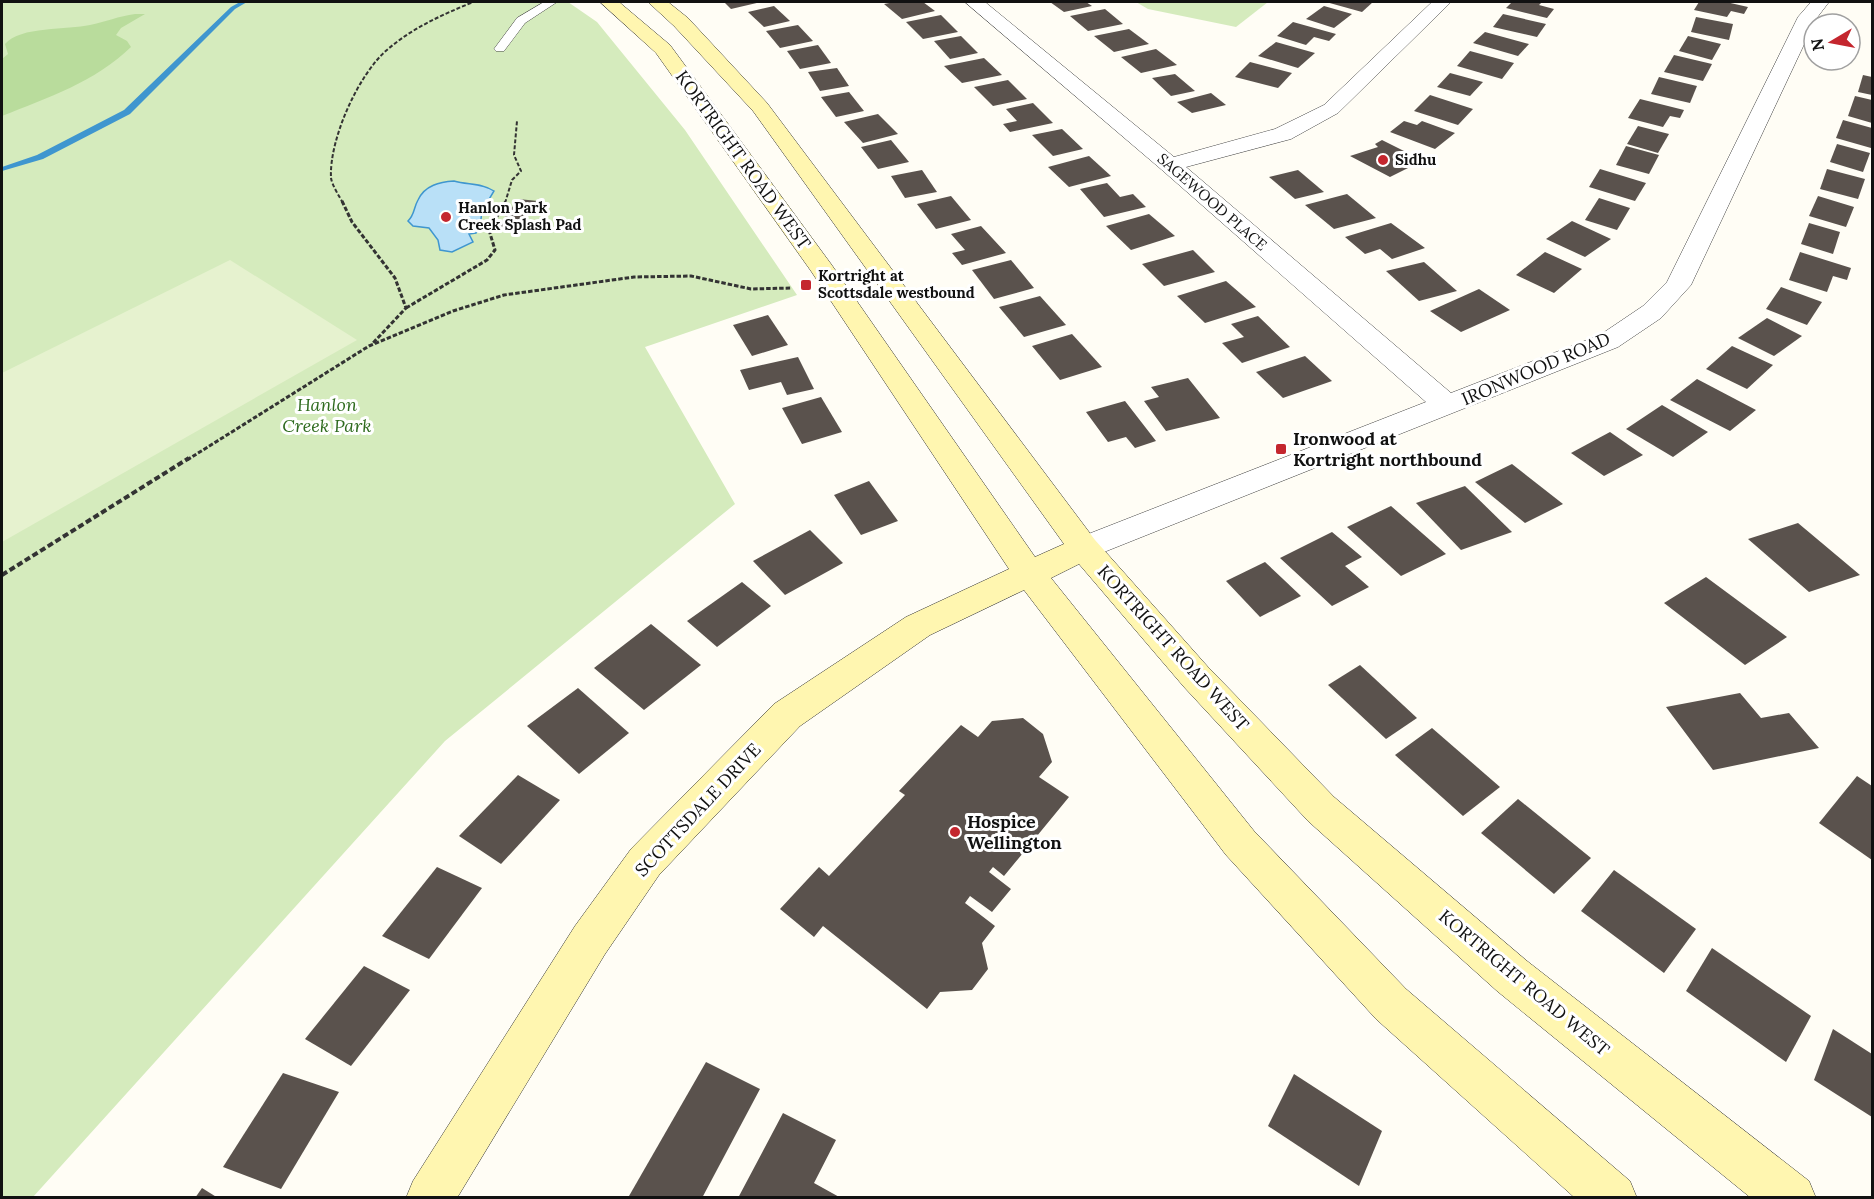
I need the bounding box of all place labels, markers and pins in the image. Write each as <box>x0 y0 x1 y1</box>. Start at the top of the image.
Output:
place label: Sidhu <box>1395 150 1436 169</box>
marker: Sidhu <box>1376 153 1390 167</box>
place label: Hanlon Park Creek Splash Pad <box>458 198 582 234</box>
marker: Hanlon Park Creek Splash Pad <box>439 210 453 224</box>
place label: Kortright at Scottsdale westbound <box>818 266 975 302</box>
marker: Kortright at Scottsdale westbound <box>799 278 813 292</box>
place label: Ironwood at Kortright northbound <box>1293 427 1482 471</box>
marker: Ironwood at Kortright northbound <box>1274 442 1288 456</box>
place label: Hospice Wellington <box>967 810 1062 854</box>
marker: Hospice Wellington <box>948 825 962 839</box>

